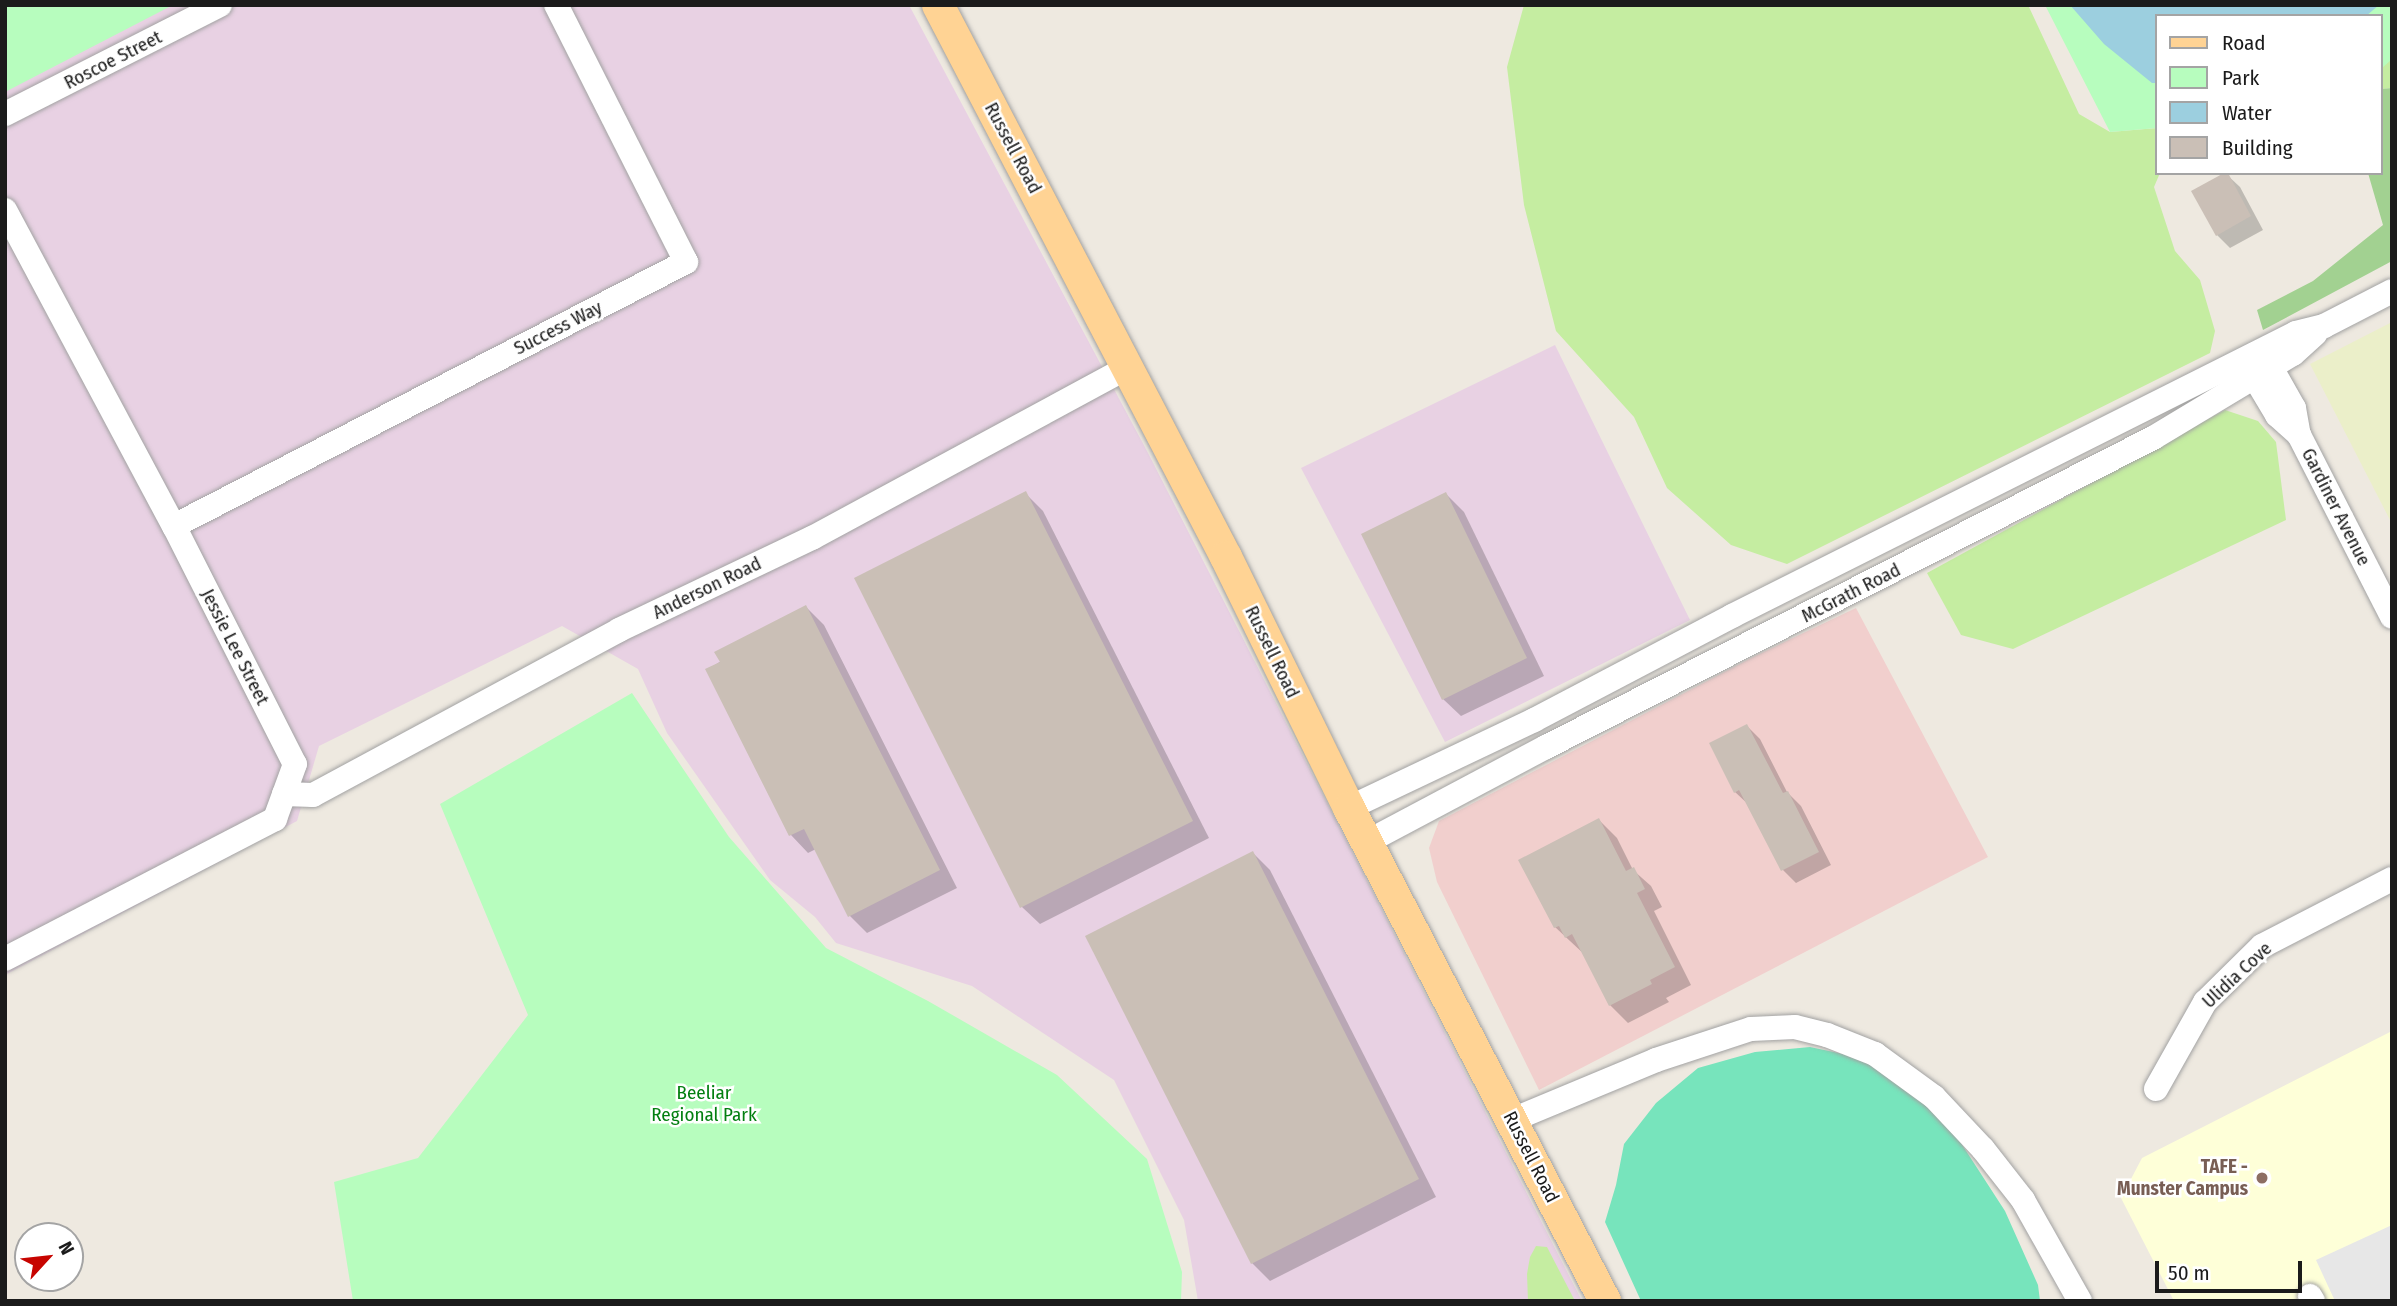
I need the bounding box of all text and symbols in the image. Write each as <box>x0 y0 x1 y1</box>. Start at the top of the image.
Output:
legend <box>2156 14 2383 175</box>
street label: Roscoe Street <box>60 26 166 94</box>
text: Road <box>2222 30 2266 56</box>
text: Park <box>2222 65 2259 91</box>
street label: Russell Road <box>980 99 1046 197</box>
text: Water <box>2222 100 2272 126</box>
text: Building <box>2222 135 2293 161</box>
street label: Success Way <box>510 296 606 360</box>
street label: Gardiner Avenue <box>2297 444 2375 570</box>
street label: Anderson Road <box>649 552 765 624</box>
street label: McGrath Road <box>1798 558 1904 628</box>
street label: Jessie Lee Street <box>196 585 274 709</box>
street label: Russell Road <box>1240 602 1304 702</box>
street label: Ulidia Cove <box>2198 937 2276 1013</box>
park label: Beeliar Regional Park <box>651 1082 757 1126</box>
street label: Russell Road <box>1498 1107 1564 1207</box>
place label: TAFE - Munster Campus <box>2117 1156 2248 1200</box>
marker: TAFE - Munster Campus <box>2254 1170 2270 1186</box>
north arrow <box>14 1222 84 1292</box>
text: N <box>54 1238 79 1258</box>
scale bar <box>2159 1246 2306 1290</box>
text: 50 m <box>2168 1260 2210 1286</box>

